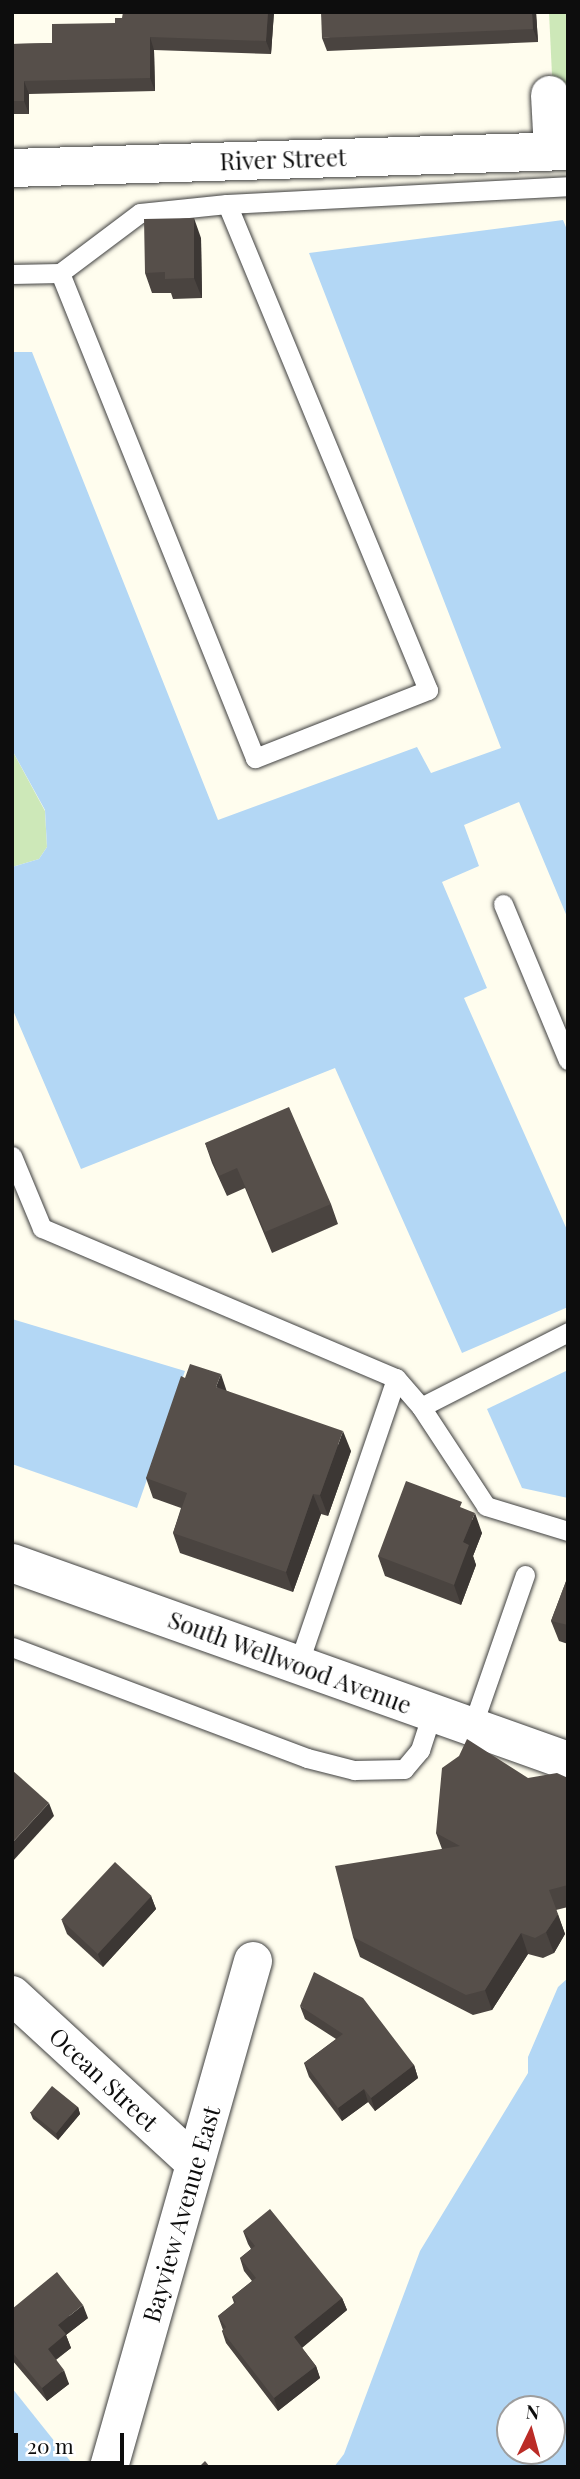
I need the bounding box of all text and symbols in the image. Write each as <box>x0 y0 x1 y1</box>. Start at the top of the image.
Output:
street label: River Street <box>219 142 347 176</box>
street label: South Wellwood Avenue <box>164 1604 416 1720</box>
street label: Ocean Street <box>44 2021 164 2137</box>
street label: Bayview Avenue East <box>136 2102 226 2326</box>
north arrow <box>496 2395 566 2465</box>
text: N <box>525 2398 541 2425</box>
scale bar <box>18 2420 128 2464</box>
text: 20 m <box>27 2431 74 2459</box>

